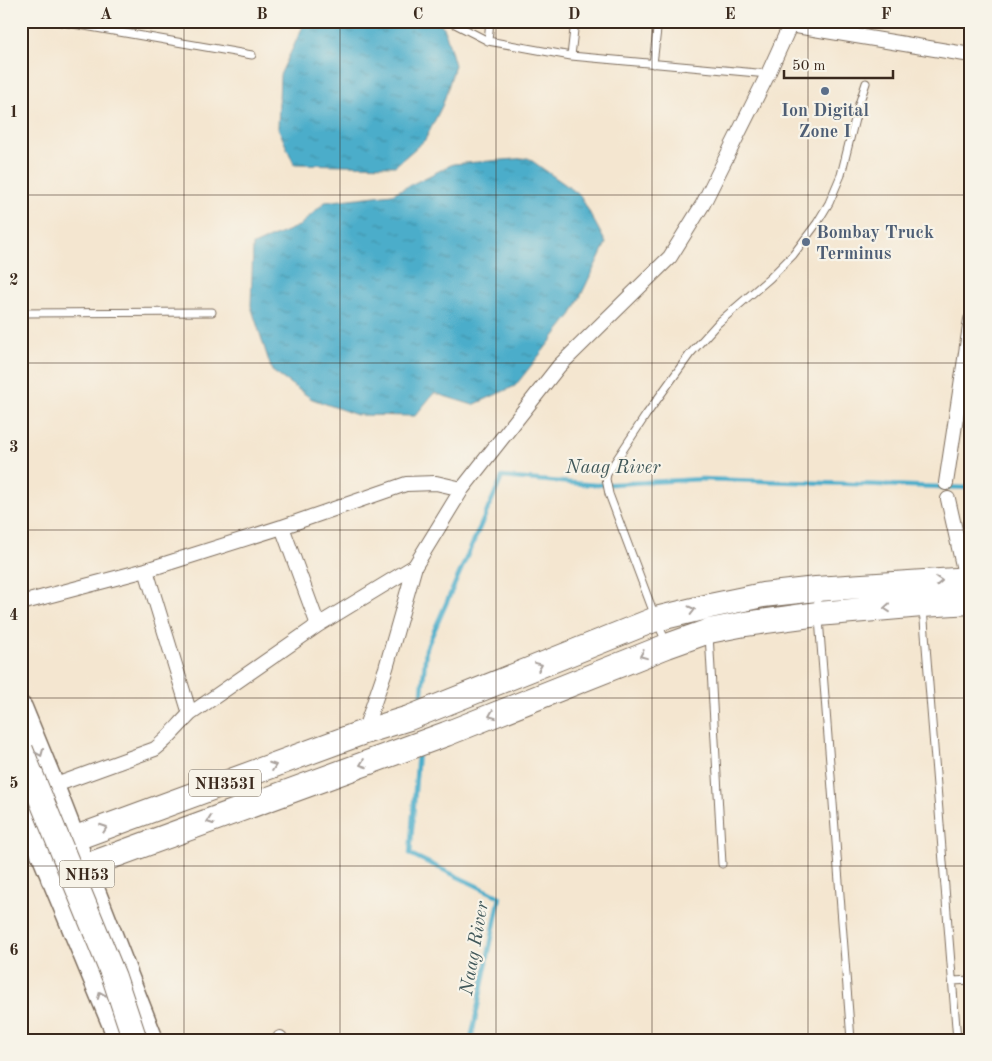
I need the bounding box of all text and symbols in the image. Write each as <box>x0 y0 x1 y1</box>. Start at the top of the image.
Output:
text: A <box>100 7 112 23</box>
text: B <box>256 7 268 23</box>
text: C <box>413 7 423 23</box>
text: D <box>568 7 580 23</box>
text: E <box>724 7 736 23</box>
text: F <box>881 7 892 23</box>
scale bar <box>784 48 893 80</box>
text: 50 m <box>792 59 826 74</box>
marker: Ion Digital Zone I <box>819 85 831 97</box>
place label: Ion Digital Zone I <box>781 102 869 141</box>
text: 1 <box>9 105 19 121</box>
place label: Bombay Truck Terminus <box>816 224 934 263</box>
marker: Bombay Truck Terminus <box>800 236 812 248</box>
text: 2 <box>9 273 19 289</box>
text: 3 <box>9 440 19 456</box>
water label: Naag River <box>565 459 661 478</box>
one-way arrow <box>936 576 944 587</box>
one-way arrow <box>883 602 891 613</box>
one-way arrow <box>687 605 696 616</box>
text: 4 <box>9 608 19 624</box>
one-way arrow <box>639 649 648 659</box>
one-way arrow <box>534 662 543 672</box>
one-way arrow <box>488 709 497 720</box>
one-way arrow <box>33 748 44 757</box>
one-way arrow <box>359 758 368 768</box>
one-way arrow <box>268 762 276 772</box>
road number: NH353I <box>189 770 261 796</box>
text: 5 <box>9 776 19 792</box>
one-way arrow <box>207 815 215 825</box>
one-way arrow <box>99 824 107 834</box>
road number: NH53 <box>59 861 114 888</box>
water label: Naag River <box>458 899 493 998</box>
text: 6 <box>9 943 19 959</box>
one-way arrow <box>97 991 108 1000</box>

